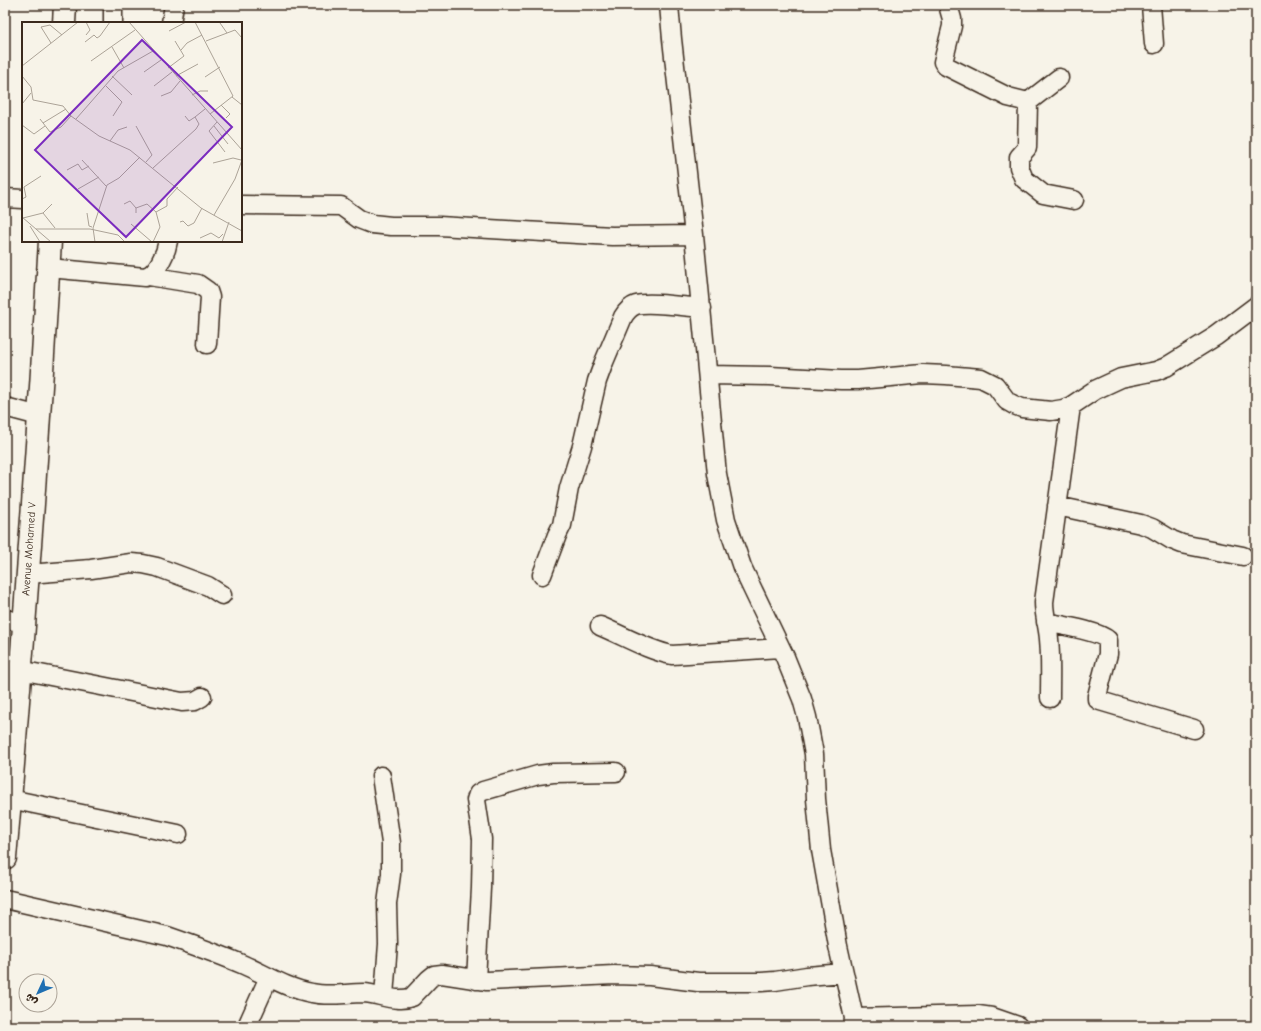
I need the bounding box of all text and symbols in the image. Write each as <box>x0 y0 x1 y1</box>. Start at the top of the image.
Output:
inset map <box>22 22 242 242</box>
street label: Avenue Mohamed V <box>19 502 39 596</box>
north arrow <box>18 973 58 1013</box>
text: ش <box>22 991 40 1008</box>

